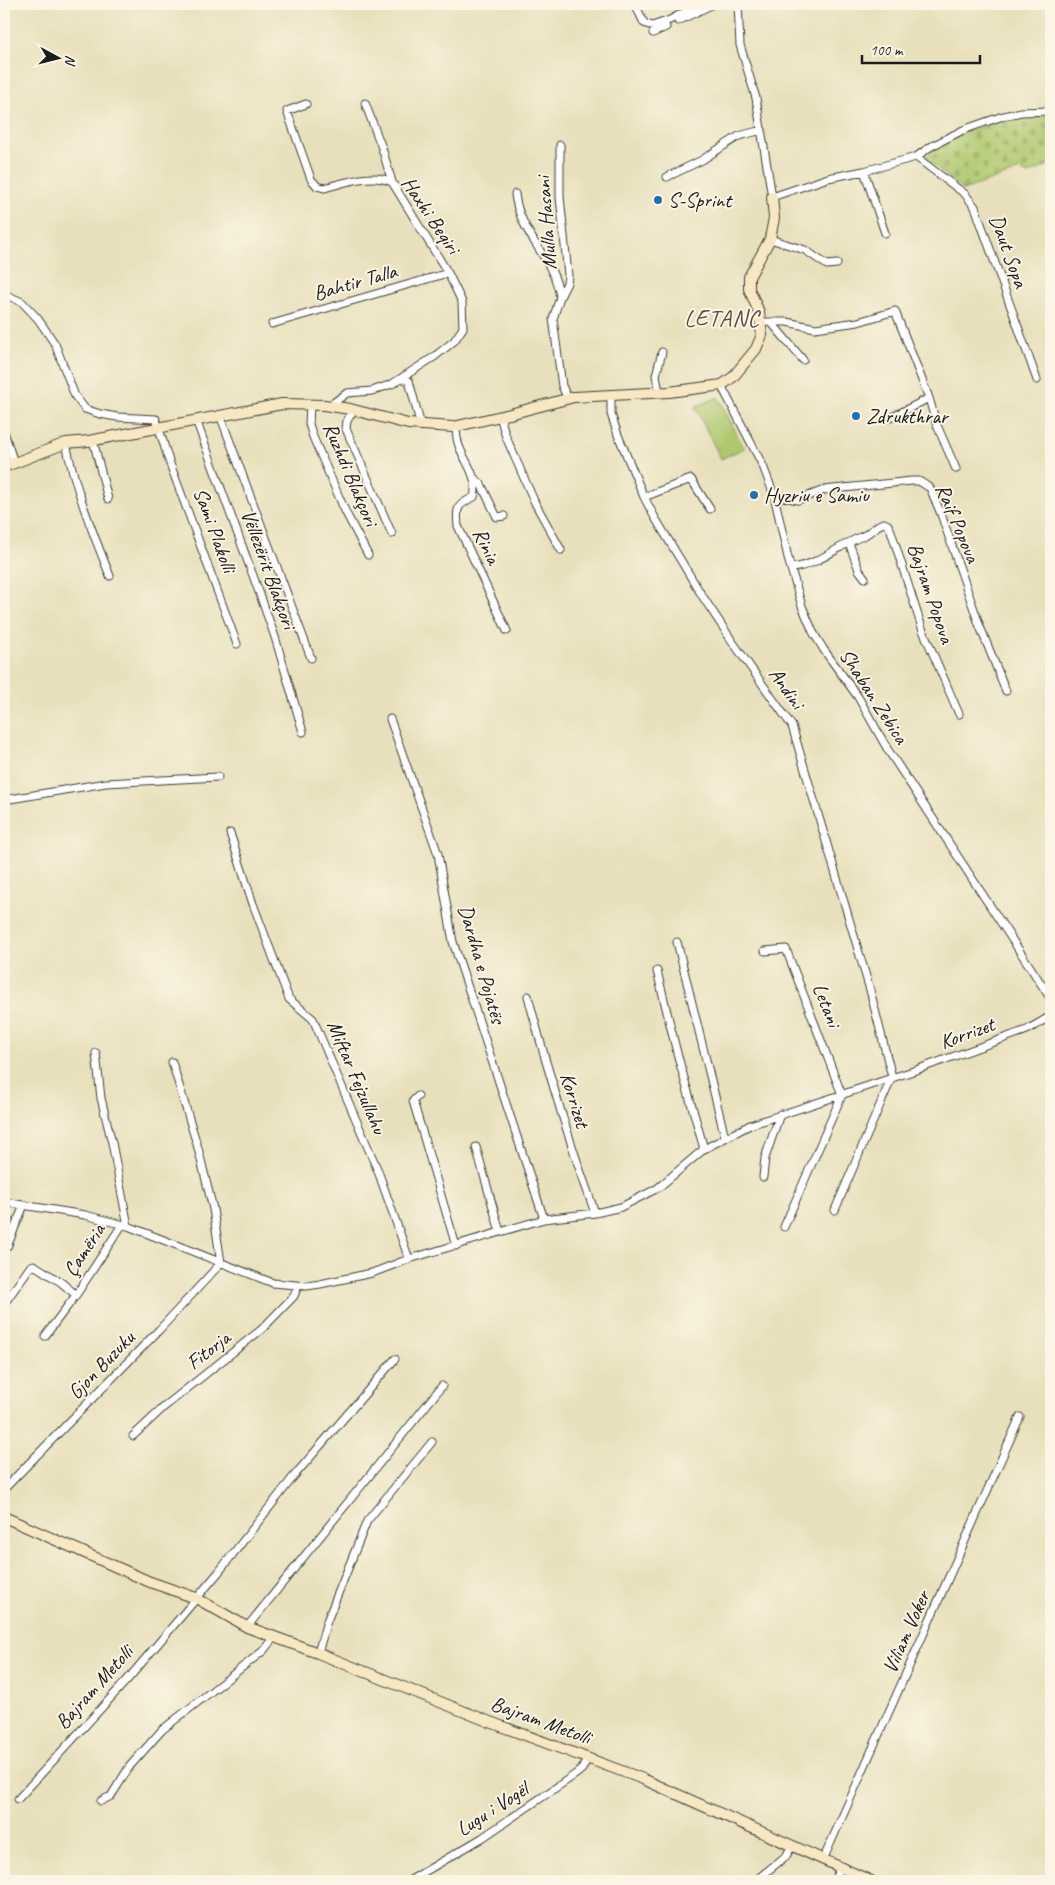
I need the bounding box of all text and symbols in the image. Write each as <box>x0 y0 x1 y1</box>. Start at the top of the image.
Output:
north arrow <box>32 32 82 82</box>
scale bar <box>862 32 980 64</box>
text: 100 m <box>870 41 904 60</box>
text: N <box>61 54 79 67</box>
street label: Haxhi Beqiri <box>396 171 468 261</box>
street label: Mulla Hasani <box>530 172 562 271</box>
place label: S-Sprint <box>668 187 733 213</box>
marker: S-Sprint <box>652 194 664 206</box>
street label: Daut Sopa <box>984 211 1035 293</box>
street label: Bahtir Talla <box>310 257 402 306</box>
district label: LETANC <box>684 303 762 333</box>
place label: Zdrukthrar <box>866 403 950 429</box>
marker: Zdrukthrar <box>850 410 862 422</box>
street label: Ruzhdi Blakçori <box>318 418 386 532</box>
street label: Raif Popova <box>930 480 987 568</box>
place label: Hyzriu e Samiu <box>764 482 870 508</box>
street label: Sami Plakolli <box>188 484 243 579</box>
marker: Hyzriu e Samiu <box>748 489 760 501</box>
street label: Vëllezërit Blakçori <box>235 506 304 635</box>
street label: Rinia <box>467 524 508 571</box>
street label: Bajram Popova <box>902 539 961 648</box>
street label: Shaban Zebica <box>834 644 915 750</box>
street label: Andini <box>763 662 812 717</box>
street label: Dardha e Pojatës <box>453 902 512 1028</box>
street label: Letani <box>807 980 848 1033</box>
street label: Korrizet <box>936 1010 1000 1055</box>
street label: Miftar Fejzullahu <box>321 1016 393 1139</box>
street label: Korrizet <box>554 1069 596 1133</box>
street label: Çamëria <box>57 1217 112 1281</box>
street label: Fitorja <box>181 1323 237 1375</box>
street label: Gjon Buzuku <box>62 1324 141 1405</box>
street label: Viliam Voker <box>876 1585 937 1677</box>
street label: Bajram Metolli <box>49 1637 141 1735</box>
street label: Bajram Metolli <box>487 1690 597 1751</box>
street label: Lugu i Vogël <box>451 1774 536 1842</box>

